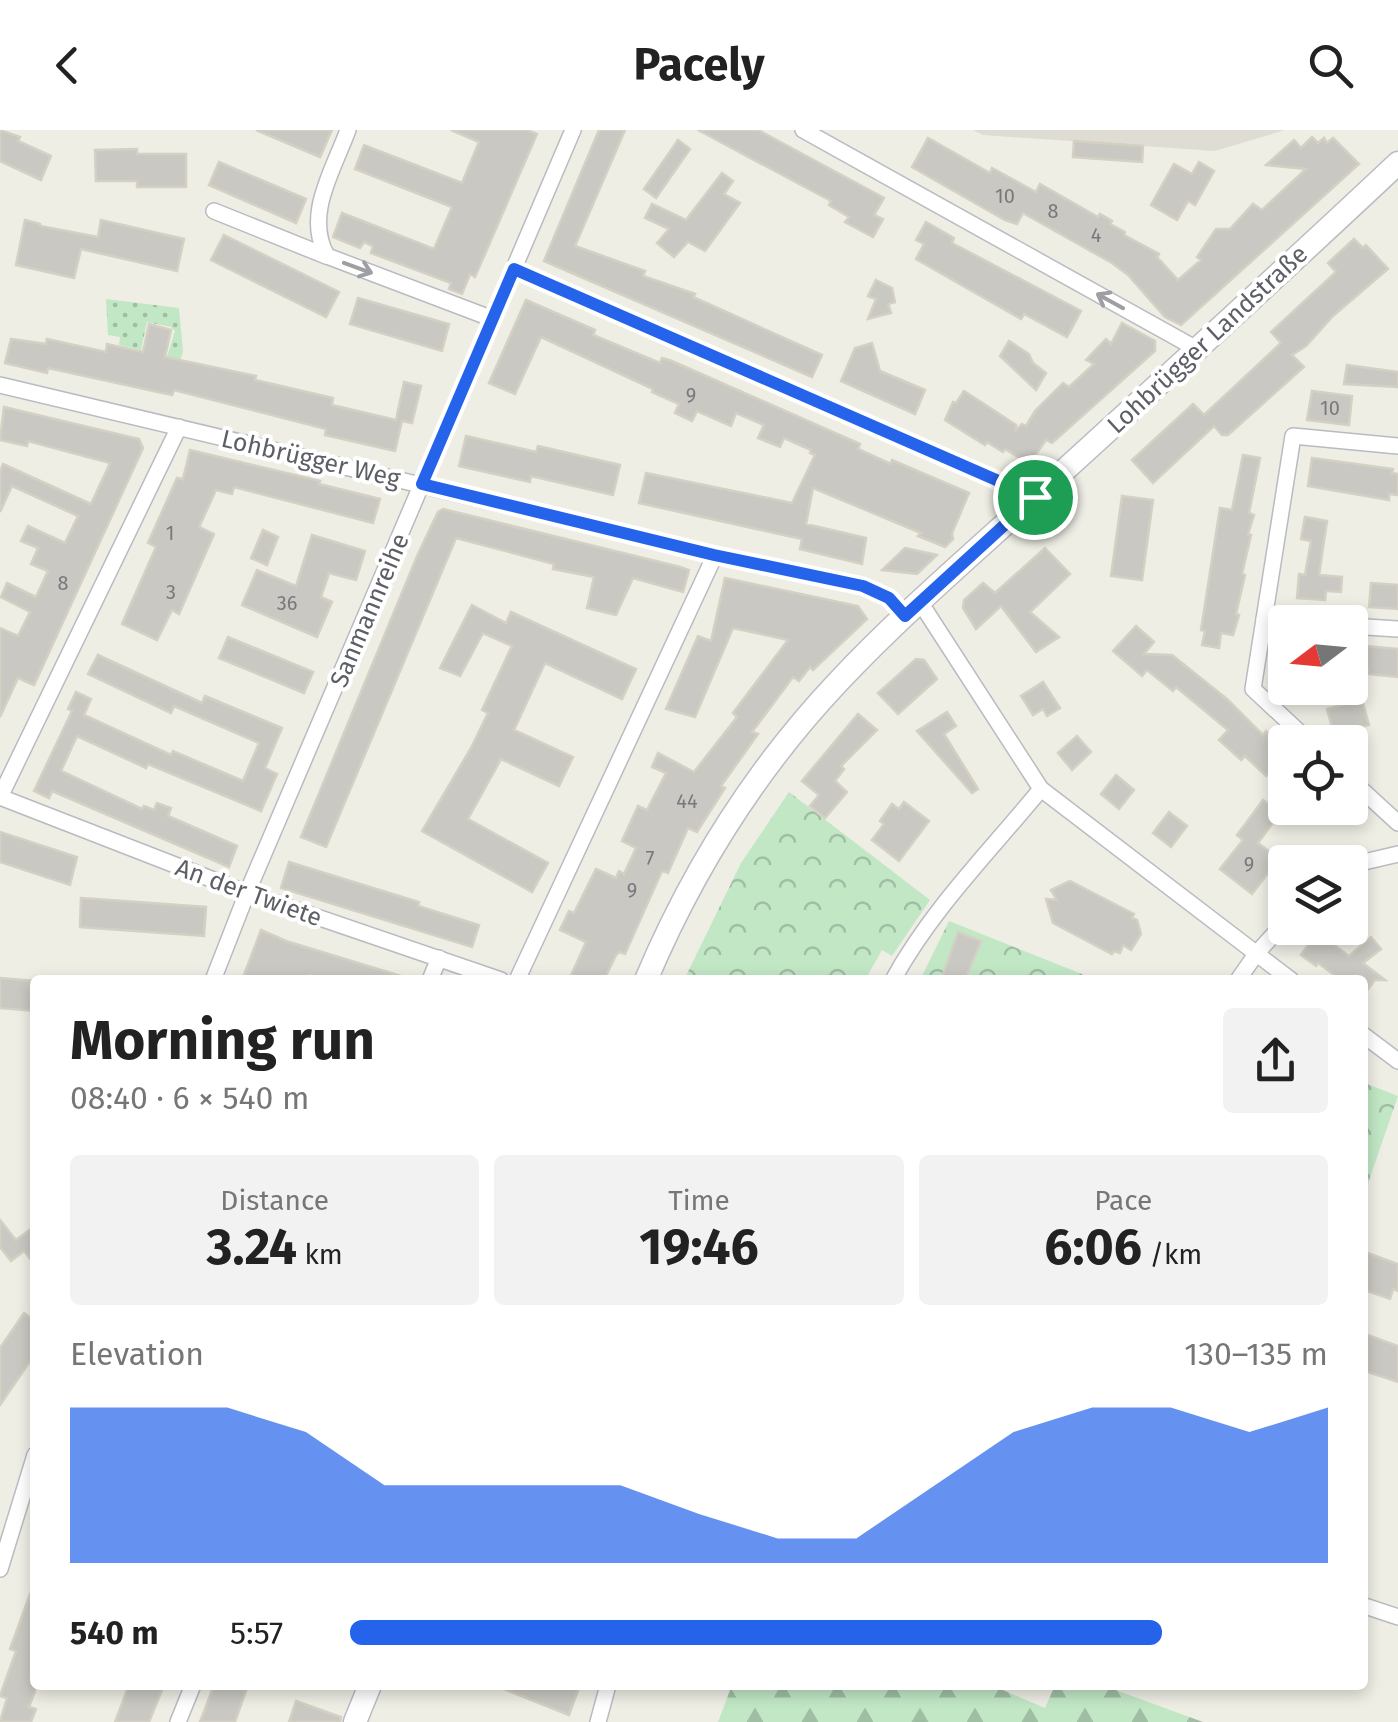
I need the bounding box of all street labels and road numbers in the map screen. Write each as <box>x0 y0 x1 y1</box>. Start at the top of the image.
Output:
street label: Lohbrügger Landstraße <box>1101 239 1314 440</box>
street label: Lohbrügger Weg <box>218 424 403 494</box>
street label: Sanmannreihe <box>324 529 416 692</box>
street label: An der Twiete <box>171 853 326 933</box>

